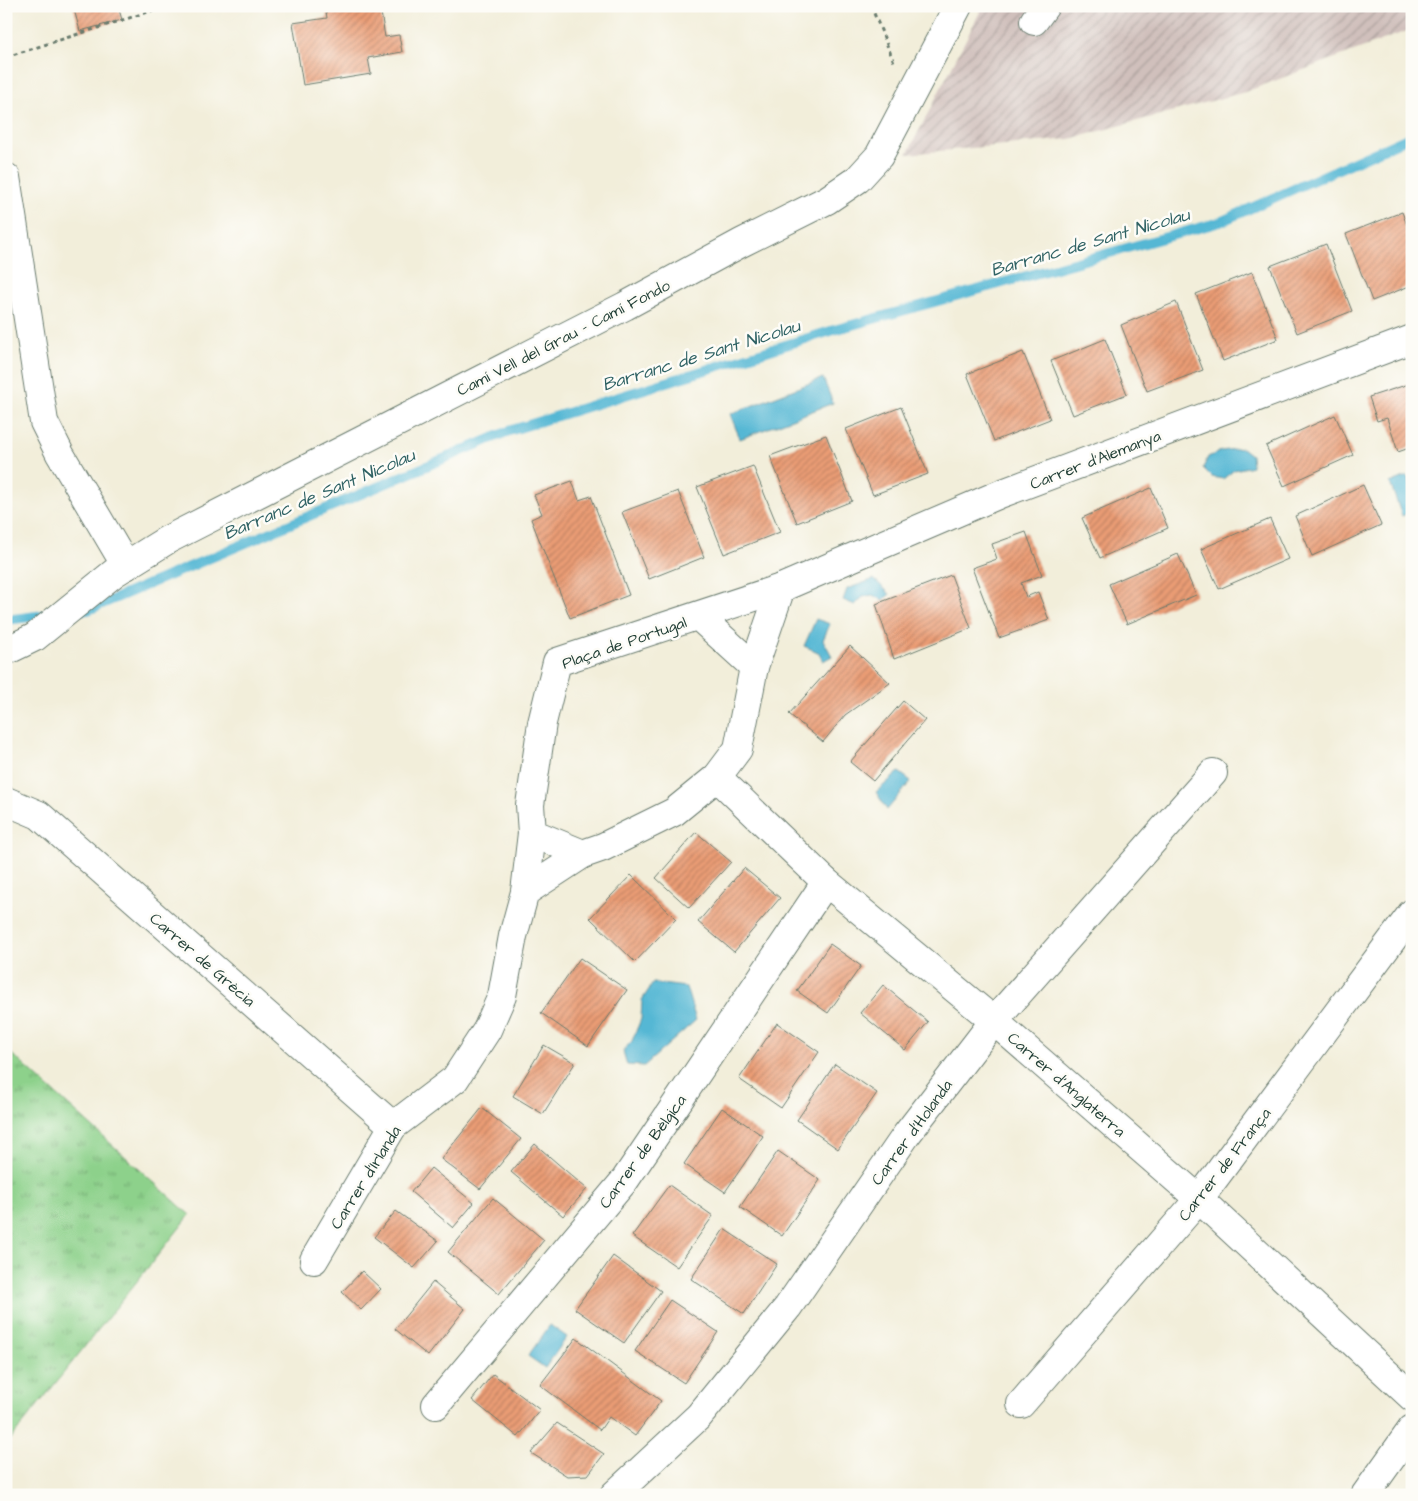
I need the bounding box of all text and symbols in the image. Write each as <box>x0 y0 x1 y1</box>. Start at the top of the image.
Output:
water label: Barranc de Sant Nicolau <box>988 202 1193 283</box>
street label: Camí Vell del Grau - Camí Fondo <box>453 274 674 401</box>
water label: Barranc de Sant Nicolau <box>599 313 804 397</box>
street label: Carrer d'Alemanya <box>1027 425 1164 496</box>
water label: Barranc de Sant Nicolau <box>220 442 419 546</box>
street label: Plaça de Portugal <box>559 611 690 676</box>
street label: Carrer de Grècia <box>145 908 260 1012</box>
street label: Carrer d'Anglaterra <box>1002 1027 1130 1143</box>
street label: Carrer d'Holanda <box>866 1075 958 1190</box>
street label: Carrer de Bèlgica <box>594 1090 692 1214</box>
street label: Carrer de França <box>1173 1103 1276 1226</box>
street label: Carrer d'Irlanda <box>325 1122 406 1233</box>

